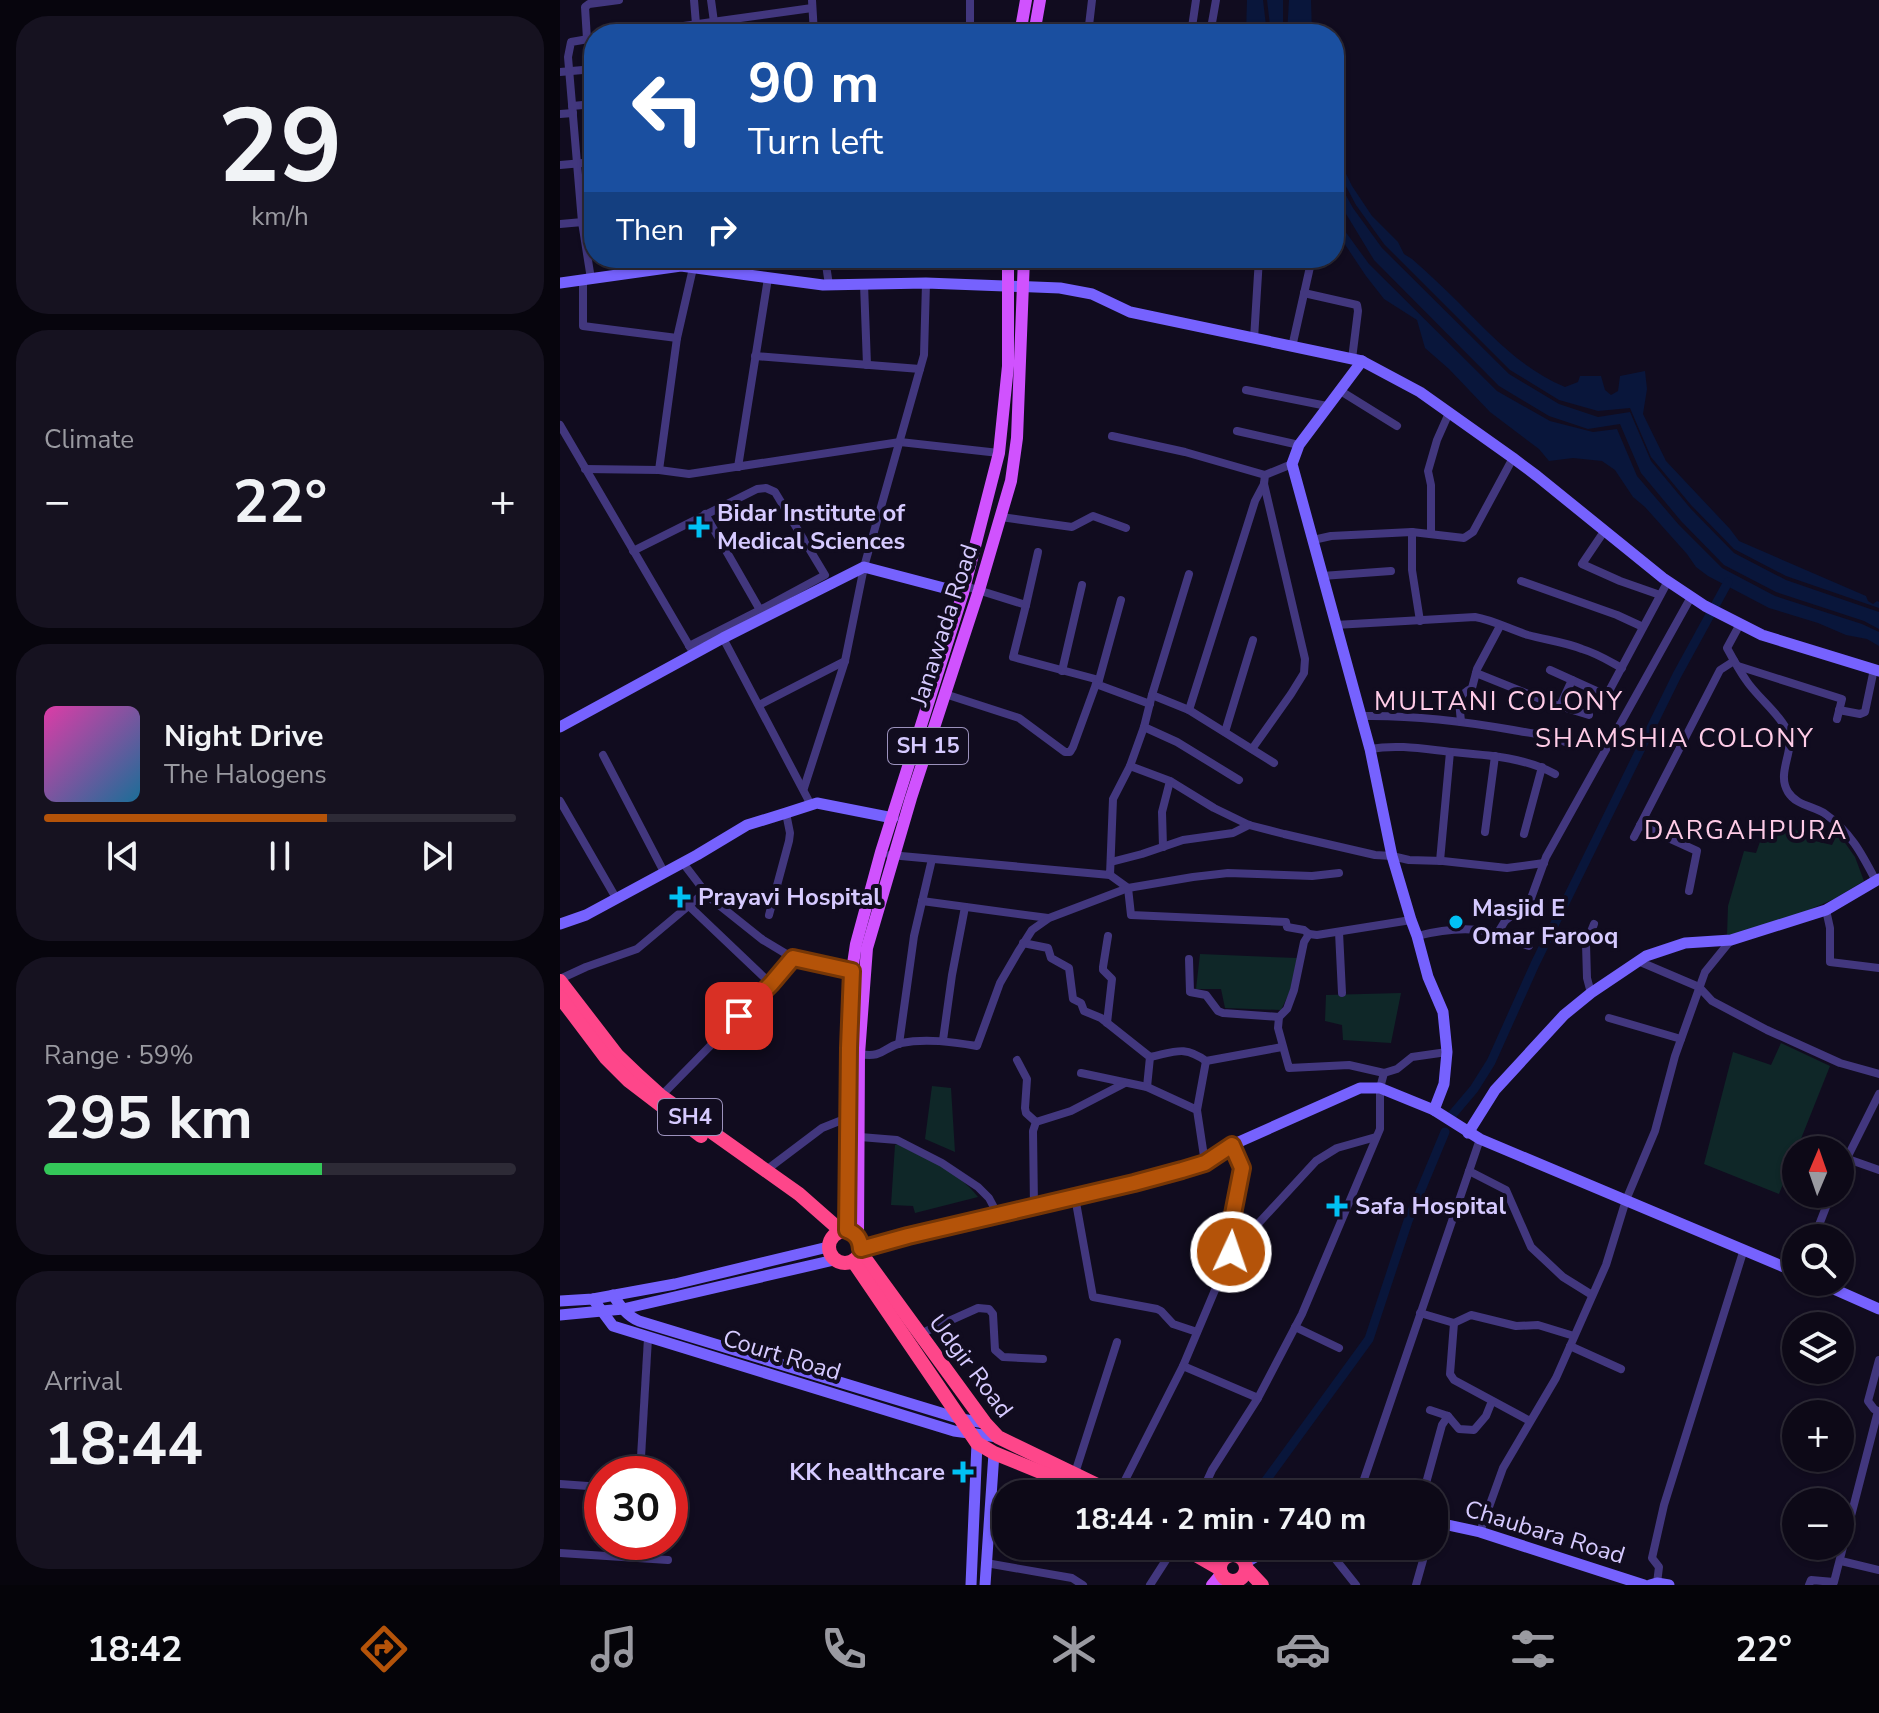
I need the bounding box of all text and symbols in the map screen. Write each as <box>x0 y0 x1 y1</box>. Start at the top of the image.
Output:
text: 90 m <box>748 45 879 122</box>
icon: left <box>616 56 720 160</box>
text: 29 <box>218 76 342 218</box>
text: Turn left <box>748 118 883 167</box>
text: km/h <box>251 199 309 234</box>
icon: right <box>700 208 744 252</box>
text: Then <box>616 210 684 251</box>
text: Climate <box>44 422 134 457</box>
text: 22° <box>233 461 327 543</box>
text: − <box>44 472 70 532</box>
text: + <box>490 472 516 532</box>
place label: Bidar Institute of Medical Sciences <box>717 497 906 557</box>
marker: Bidar Institute of Medical Sciences <box>688 516 710 538</box>
street label: Janawada Road <box>902 540 985 711</box>
district label: MULTANI COLONY <box>1374 684 1624 719</box>
text: Night Drive <box>164 716 323 757</box>
district label: SHAMSHIA COLONY <box>1535 721 1815 756</box>
road number: SH 15 <box>888 728 968 764</box>
text: The Halogens <box>164 757 327 792</box>
district label: DARGAHPURA <box>1644 813 1848 848</box>
icon: previous <box>101 834 145 878</box>
icon: pause <box>258 834 302 878</box>
icon: next <box>415 834 459 878</box>
place label: Prayavi Hospital <box>698 881 881 913</box>
marker: Prayavi Hospital <box>669 886 691 908</box>
place label: Masjid E Omar Farooq <box>1472 892 1618 952</box>
marker: Masjid E Omar Farooq <box>1447 913 1465 931</box>
pin <box>705 982 773 1050</box>
icon: arrive <box>717 994 761 1038</box>
text: Range · 59% <box>44 1038 194 1073</box>
text: 295 km <box>44 1077 253 1159</box>
road number: SH4 <box>658 1099 722 1135</box>
north arrow <box>1782 1136 1854 1208</box>
map controls <box>1782 1136 1854 1560</box>
place label: Safa Hospital <box>1355 1190 1506 1222</box>
marker: Safa Hospital <box>1326 1195 1348 1217</box>
position arrow <box>1189 1210 1273 1294</box>
button: search <box>1782 1224 1854 1296</box>
street label: Udgir Road <box>922 1308 1020 1424</box>
button: layers <box>1782 1312 1854 1384</box>
street label: Court Road <box>719 1322 845 1388</box>
text: Arrival <box>44 1364 122 1399</box>
button: + <box>1782 1400 1854 1472</box>
text: 18:44 <box>44 1403 203 1485</box>
speed limit sign: 30 <box>584 1456 688 1560</box>
place label: KK healthcare <box>789 1456 945 1488</box>
marker: KK healthcare <box>952 1461 974 1483</box>
button: − <box>1782 1488 1854 1560</box>
street label: Chaubara Road <box>1461 1492 1629 1572</box>
text: 18:44 · 2 min · 740 m <box>1074 1499 1366 1540</box>
icon: directions <box>356 1621 412 1677</box>
icon: music <box>586 1621 642 1677</box>
icon: phone <box>816 1621 872 1677</box>
icon: climate <box>1046 1621 1102 1677</box>
icon: car <box>1275 1621 1331 1677</box>
icon: filters <box>1505 1621 1561 1677</box>
text: 18:42 <box>87 1625 182 1674</box>
text: 22° <box>1735 1625 1792 1674</box>

